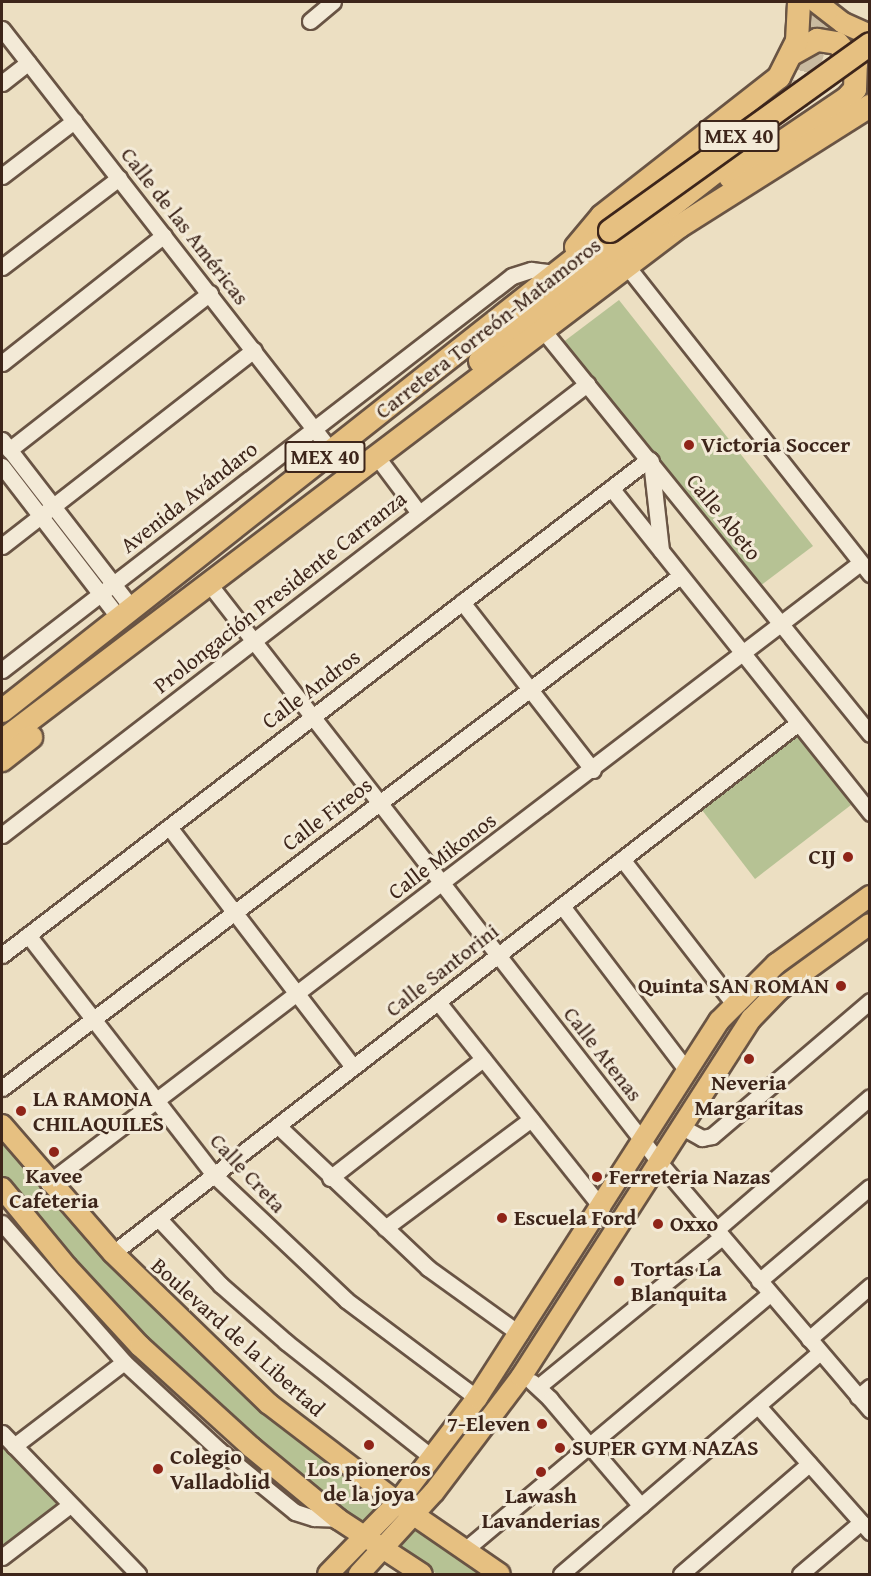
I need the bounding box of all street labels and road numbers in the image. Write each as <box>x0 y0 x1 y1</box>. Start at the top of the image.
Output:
road number: MEX 40 <box>697 118 781 154</box>
street label: Calle de las Américas <box>115 142 255 310</box>
street label: Carretera Torreón-Matamoros <box>370 232 606 424</box>
street label: Avenida Avándaro <box>115 435 263 559</box>
road number: MEX 40 <box>283 439 367 475</box>
street label: Calle Abeto <box>681 468 767 566</box>
street label: Prolongación Presidente Carranza <box>148 485 412 699</box>
street label: Calle Andros <box>257 644 365 734</box>
street label: Calle Fireos <box>277 772 377 856</box>
street label: Calle Mikonos <box>383 807 501 905</box>
street label: Calle Santorini <box>380 918 504 1022</box>
street label: Calle Atenas <box>558 1001 648 1107</box>
street label: Calle Creta <box>205 1128 291 1218</box>
street label: Boulevard de la Libertad <box>146 1252 330 1422</box>

